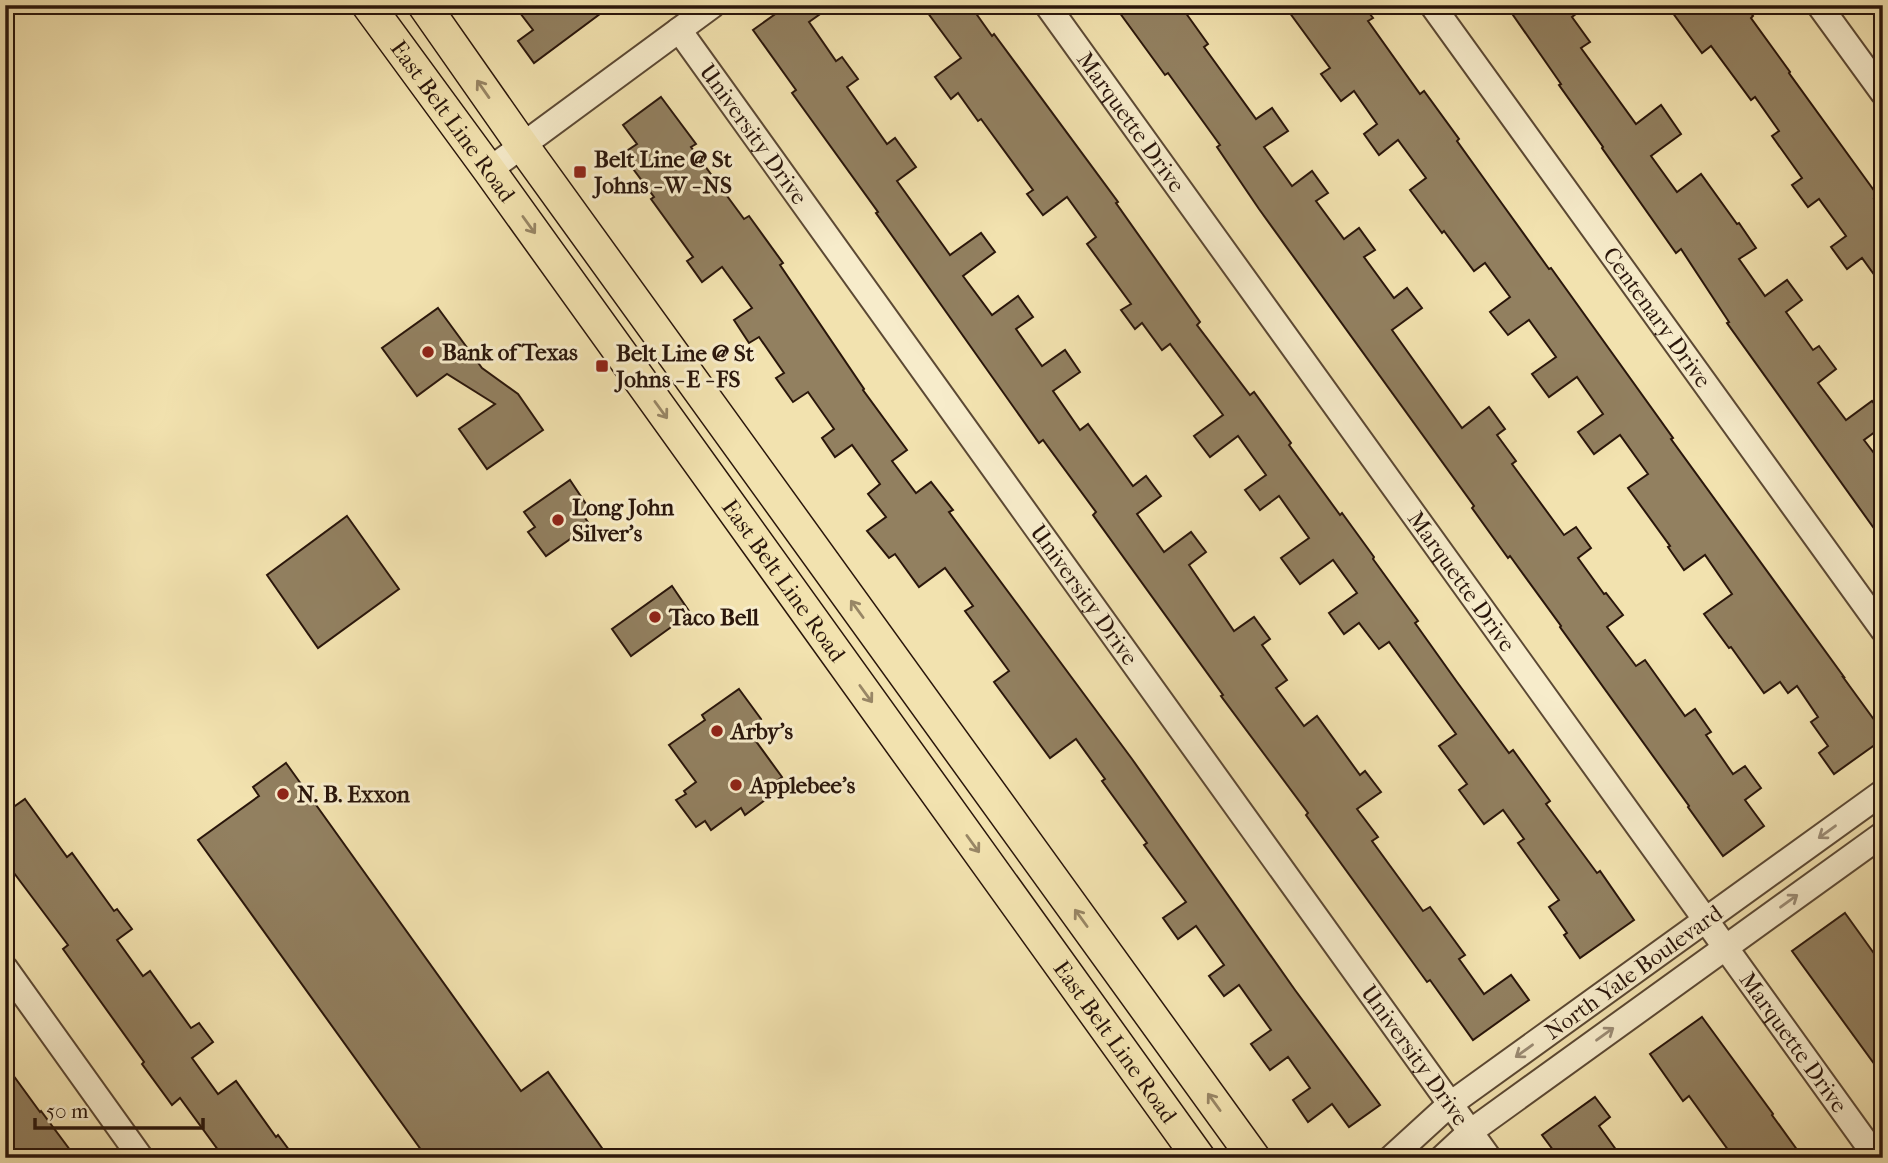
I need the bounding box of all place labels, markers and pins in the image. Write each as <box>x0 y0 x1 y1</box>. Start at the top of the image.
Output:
place label: Belt Line @ St Johns - W - NS <box>592 146 733 199</box>
marker: Belt Line @ St Johns - W - NS <box>572 164 588 180</box>
place label: Bank of Texas <box>442 339 578 366</box>
place label: Belt Line @ St Johns - E - FS <box>614 340 755 393</box>
marker: Bank of Texas <box>420 344 436 360</box>
marker: Belt Line @ St Johns - E - FS <box>594 358 610 374</box>
place label: Long John Silver's <box>572 494 675 547</box>
marker: Long John Silver's <box>550 512 566 528</box>
place label: Taco Bell <box>668 604 760 631</box>
marker: Taco Bell <box>647 609 663 625</box>
place label: Arby's <box>729 718 794 745</box>
marker: Arby's <box>709 723 725 739</box>
place label: Applebee's <box>748 772 856 799</box>
marker: Applebee's <box>728 777 744 793</box>
place label: N. B. Exxon <box>297 781 410 808</box>
marker: N. B. Exxon <box>275 786 291 802</box>

